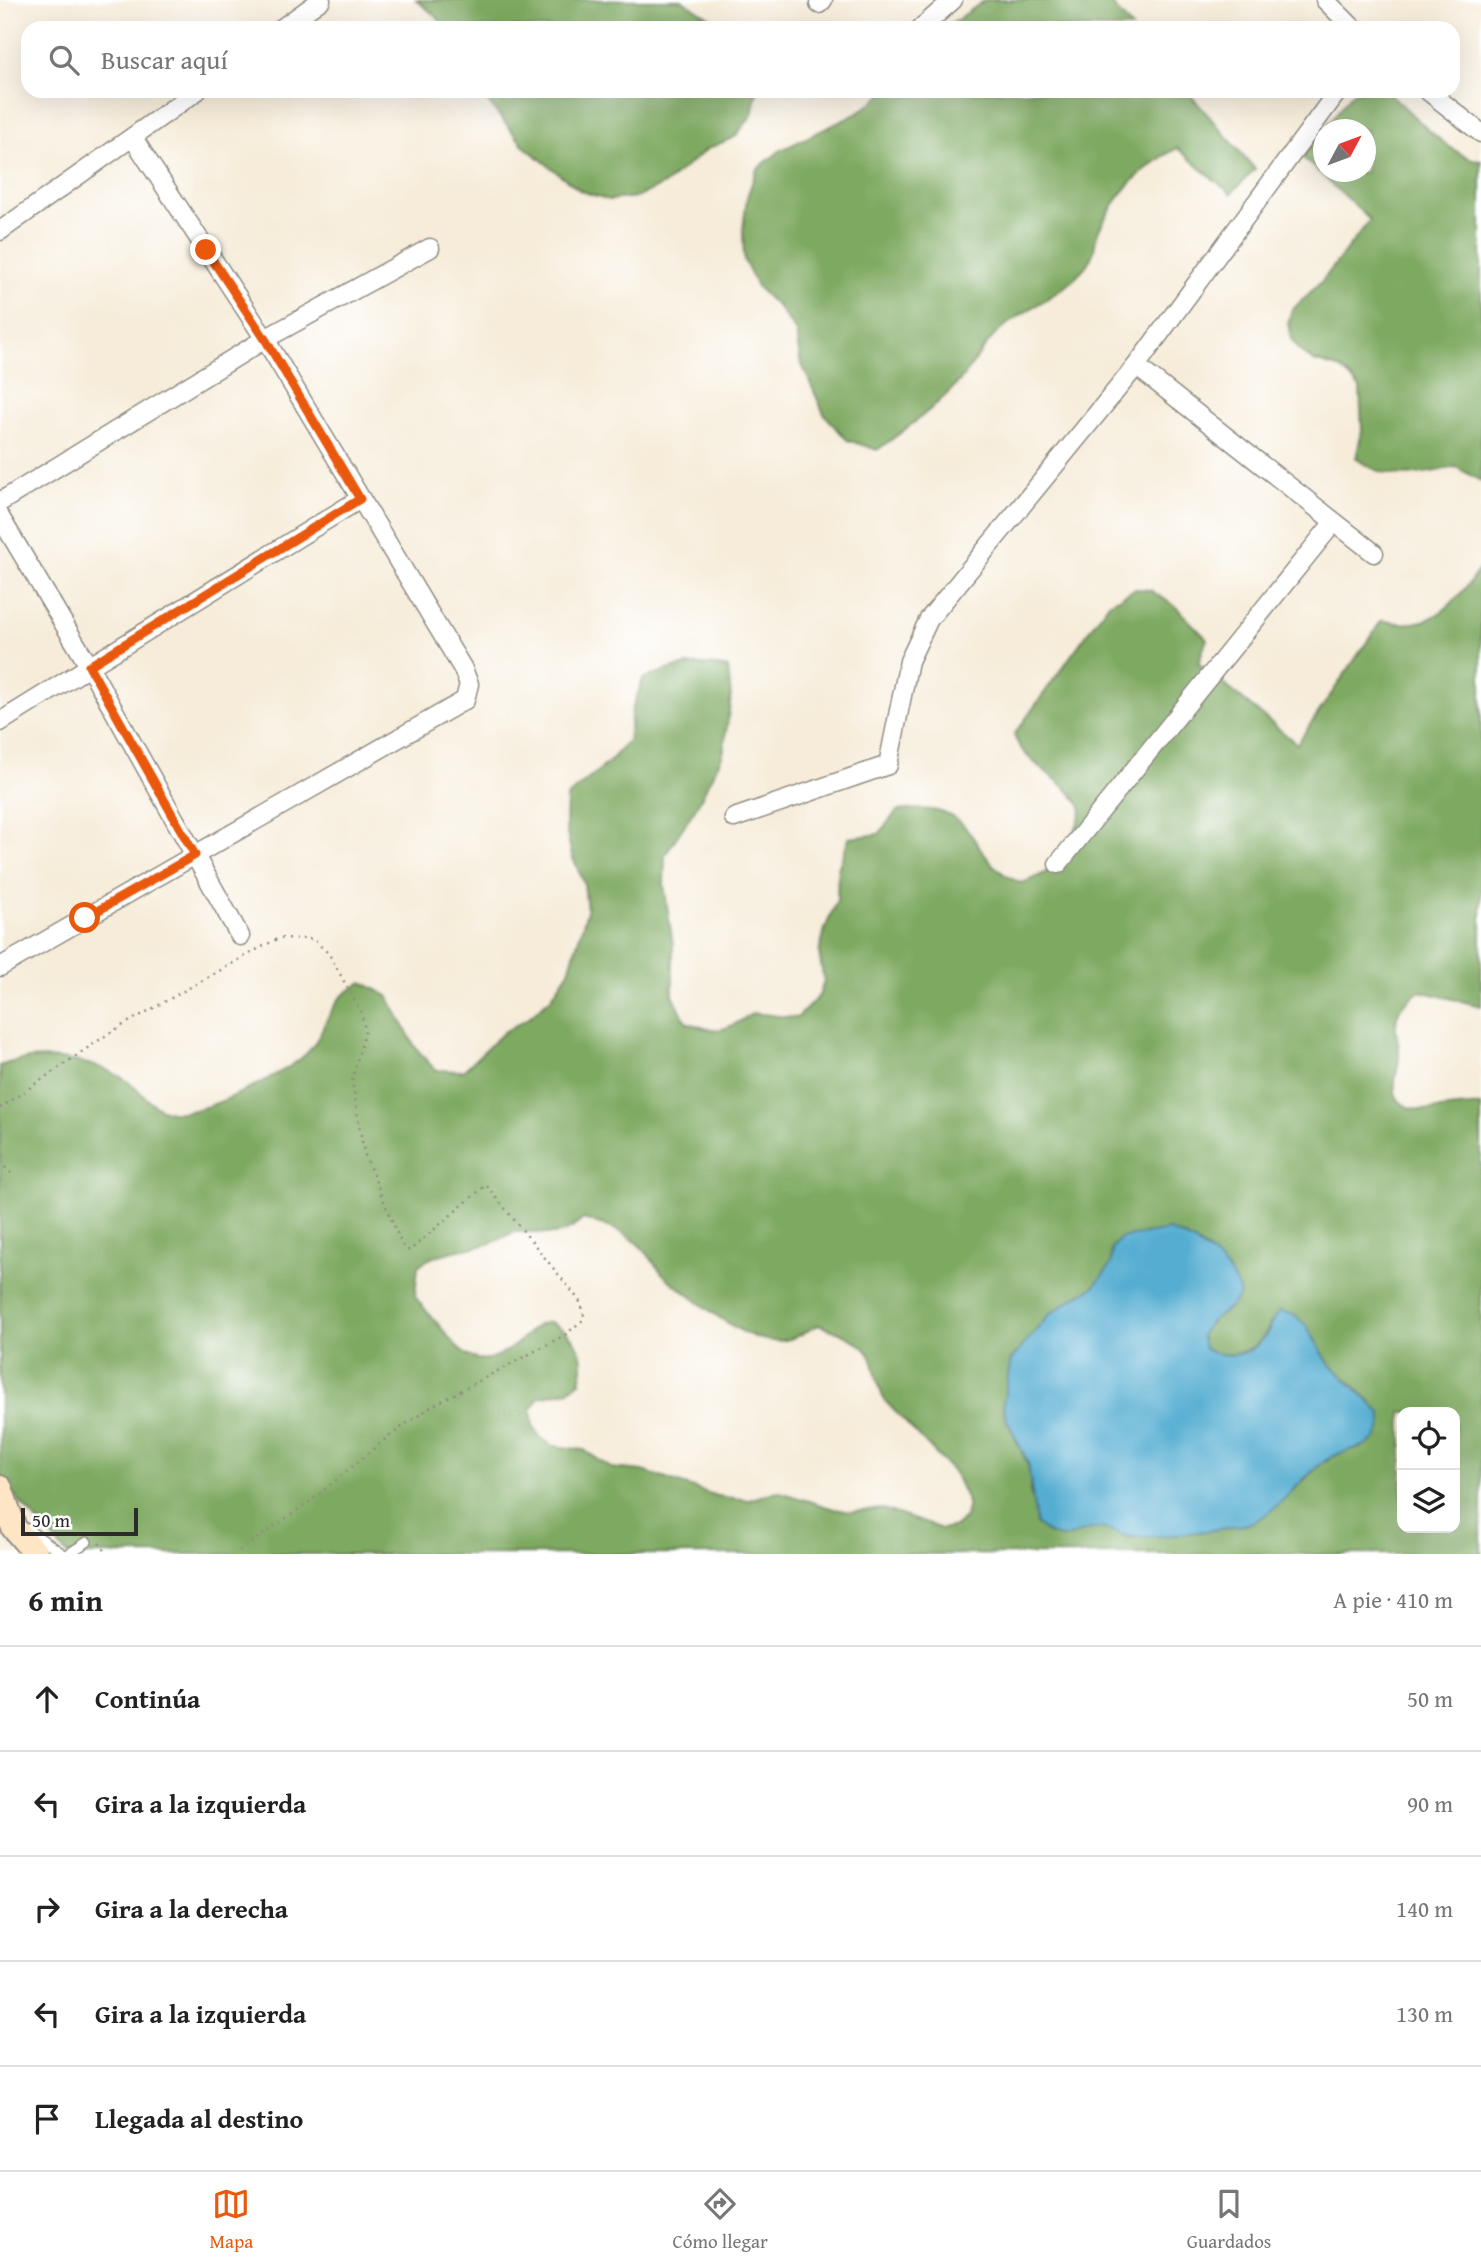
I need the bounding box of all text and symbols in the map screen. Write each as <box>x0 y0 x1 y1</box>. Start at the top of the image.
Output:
search box <box>21 21 1460 98</box>
text: Buscar aquí <box>101 40 228 79</box>
icon: search <box>45 41 83 79</box>
north arrow <box>1313 119 1376 182</box>
route end <box>190 234 221 265</box>
route start <box>69 902 100 933</box>
map controls <box>1397 1407 1460 1533</box>
button: locate <box>1397 1407 1460 1470</box>
button: layers <box>1397 1470 1460 1533</box>
scale bar <box>21 1505 138 1537</box>
text: 50 m <box>32 1506 70 1534</box>
text: 6 min <box>28 1578 103 1622</box>
text: A pie · 410 m <box>1333 1583 1453 1616</box>
text: Continúa <box>95 1679 200 1718</box>
icon: ahead <box>28 1680 66 1718</box>
text: 50 m <box>1407 1682 1453 1715</box>
text: Gira a la izquierda <box>95 1784 306 1823</box>
icon: left <box>28 1785 66 1823</box>
text: 90 m <box>1407 1787 1453 1820</box>
text: Gira a la derecha <box>95 1889 288 1928</box>
icon: right <box>28 1890 66 1928</box>
text: 140 m <box>1396 1892 1453 1925</box>
text: Gira a la izquierda <box>95 1994 306 2033</box>
icon: left <box>28 1995 66 2033</box>
text: 130 m <box>1396 1997 1453 2030</box>
text: Llegada al destino <box>95 2099 303 2138</box>
icon: arrive <box>28 2100 66 2138</box>
tab: Mapa <box>210 2185 253 2255</box>
tab: Cómo llegar <box>672 2185 768 2255</box>
tab: Guardados <box>1187 2185 1271 2255</box>

